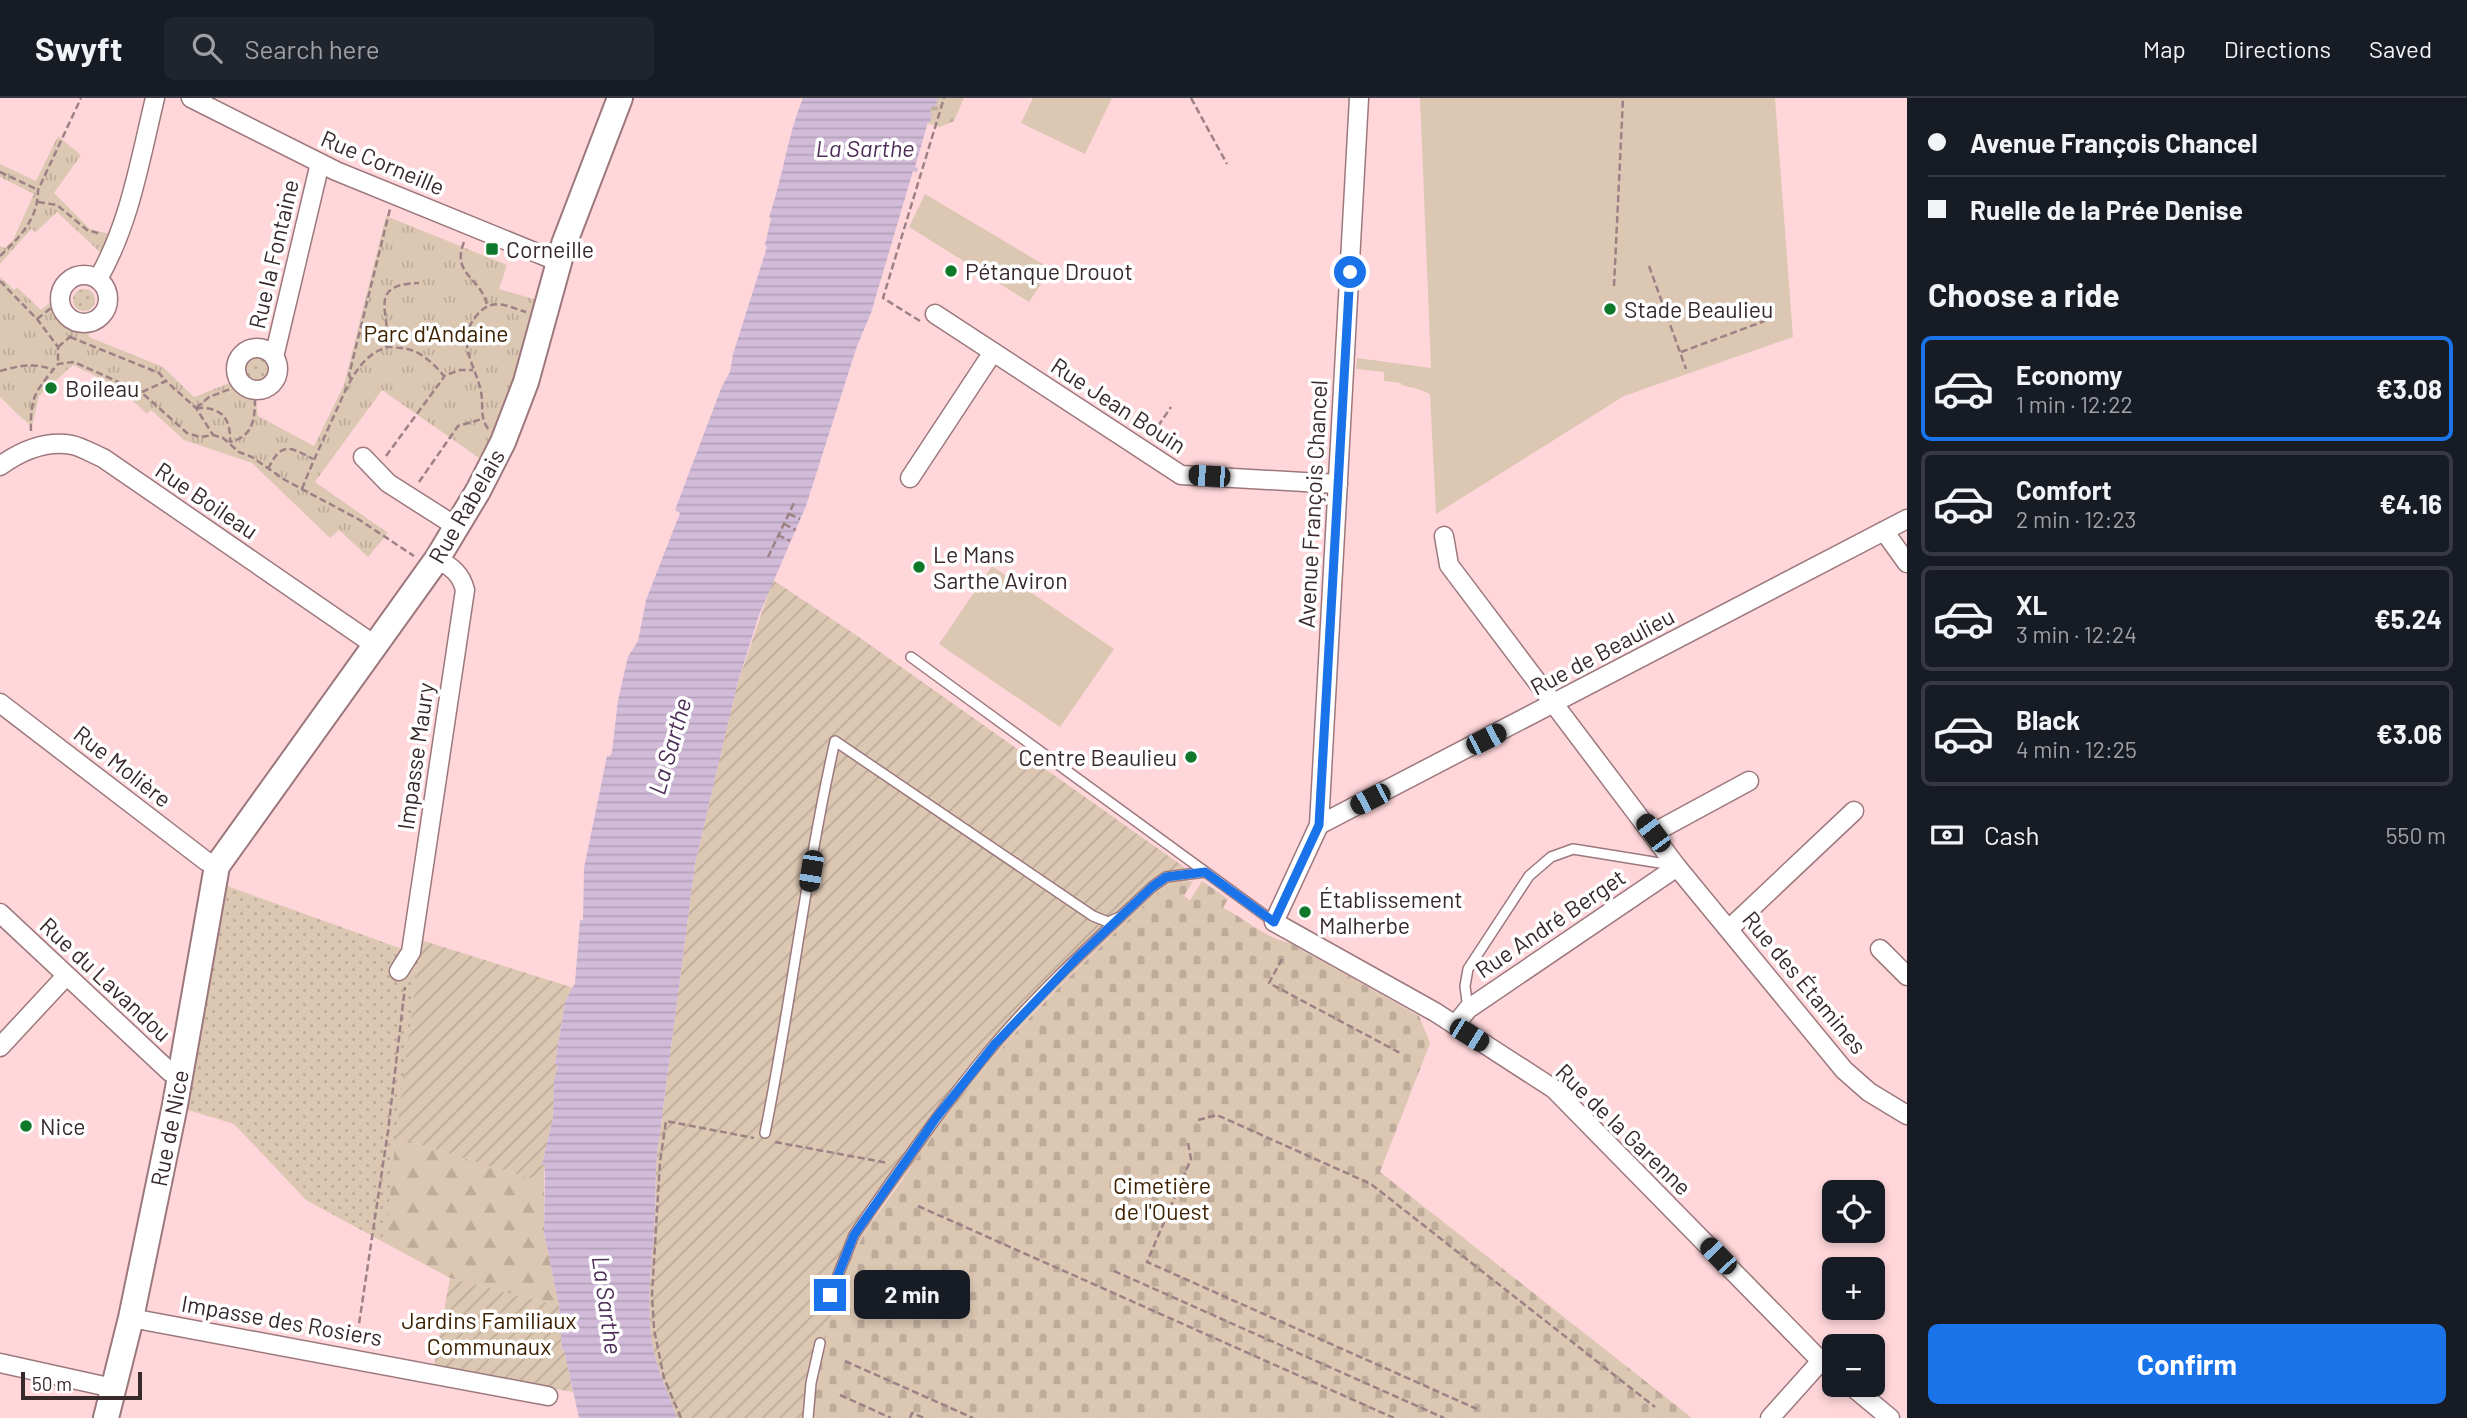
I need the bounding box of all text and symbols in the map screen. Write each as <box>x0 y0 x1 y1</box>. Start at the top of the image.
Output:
search box <box>164 17 654 80</box>
text: Swyft <box>35 28 122 68</box>
icon: search <box>188 29 226 67</box>
text: Search here <box>244 33 380 64</box>
text: Map <box>2143 34 2186 63</box>
text: Directions <box>2224 34 2331 63</box>
text: Saved <box>2369 34 2432 63</box>
street label: Rue Corneille <box>317 123 449 201</box>
text: Avenue François Chancel <box>1970 127 2258 158</box>
water label: La Sarthe <box>816 133 914 162</box>
street label: Rue la Fontaine <box>242 177 304 331</box>
text: Ruelle de la Prée Denise <box>1970 194 2243 225</box>
place label: Corneille <box>506 235 594 263</box>
marker: Corneille <box>484 241 500 257</box>
route start <box>1334 256 1366 288</box>
place label: Pétanque Drouot <box>965 257 1133 285</box>
marker: Pétanque Drouot <box>943 263 959 279</box>
text: Choose a ride <box>1928 275 2120 313</box>
place label: Stade Beaulieu <box>1624 295 1773 323</box>
marker: Stade Beaulieu <box>1602 301 1618 317</box>
park label: Parc d'Andaine <box>363 319 509 347</box>
street label: Rue Jean Bouin <box>1046 351 1192 459</box>
icon: car <box>1932 357 1995 420</box>
text: Economy <box>2016 359 2122 390</box>
text: €3.08 <box>2376 373 2442 404</box>
place label: Boileau <box>65 374 139 402</box>
street label: Avenue François Chancel <box>1292 379 1332 629</box>
marker: Boileau <box>43 380 59 396</box>
text: 1 min · 12:22 <box>2016 390 2133 418</box>
street label: Rue Rabelais <box>422 444 510 568</box>
street label: Rue Boileau <box>150 456 264 544</box>
car <box>1188 464 1231 488</box>
icon: car <box>1932 472 1995 535</box>
text: Comfort <box>2016 474 2112 505</box>
text: €4.16 <box>2380 488 2442 519</box>
text: 2 min · 12:23 <box>2016 505 2136 533</box>
place label: Le Mans Sarthe Aviron <box>933 540 1068 594</box>
marker: Le Mans Sarthe Aviron <box>911 559 927 575</box>
icon: car <box>1932 587 1995 650</box>
text: XL <box>2016 589 2047 620</box>
street label: Rue de Beaulieu <box>1525 601 1679 701</box>
text: €5.24 <box>2374 603 2442 634</box>
text: 3 min · 12:24 <box>2016 620 2137 648</box>
street label: Impasse Maury <box>391 680 439 831</box>
water label: La Sarthe <box>641 694 697 798</box>
icon: car <box>1932 702 1995 765</box>
text: Black <box>2016 704 2080 735</box>
text: €3.06 <box>2376 718 2442 749</box>
street label: Rue Molière <box>69 719 177 813</box>
car <box>1463 720 1510 758</box>
text: 4 min · 12:25 <box>2016 735 2137 763</box>
place label: Centre Beaulieu <box>1019 743 1177 771</box>
marker: Centre Beaulieu <box>1183 749 1199 765</box>
car <box>1347 780 1394 818</box>
car <box>1632 810 1675 856</box>
icon: cash <box>1928 816 1966 854</box>
text: Cash <box>1984 819 2039 850</box>
text: 550 m <box>2386 821 2446 849</box>
car <box>798 849 825 893</box>
street label: Rue André Berget <box>1470 863 1630 983</box>
place label: Établissement Malherbe <box>1319 885 1463 939</box>
marker: Établissement Malherbe <box>1297 904 1313 920</box>
street label: Rue des Étamines <box>1737 905 1873 1059</box>
street label: Rue du Lavandou <box>34 911 178 1047</box>
car <box>1446 1015 1493 1055</box>
street label: Rue de la Garenne <box>1550 1057 1698 1201</box>
street label: Rue de Nice <box>144 1067 194 1189</box>
place label: Nice <box>40 1112 86 1140</box>
marker: Nice <box>18 1118 34 1134</box>
park label: Cimetière de l'Ouest <box>1113 1171 1211 1225</box>
map controls <box>1822 1180 1885 1397</box>
button: locate <box>1822 1180 1885 1243</box>
car <box>1696 1234 1741 1278</box>
water label: La Sarthe <box>587 1254 629 1356</box>
button: + <box>1822 1257 1885 1320</box>
callout: 2 min <box>854 1270 970 1320</box>
route end <box>814 1279 846 1311</box>
text: 2 min <box>884 1280 940 1308</box>
street label: Impasse des Rosiers <box>179 1289 385 1351</box>
park label: Jardins Familiaux Communaux <box>402 1306 576 1360</box>
button: Confirm <box>1928 1324 2446 1404</box>
button: − <box>1822 1334 1885 1397</box>
scale bar <box>21 1369 142 1401</box>
text: 50 m <box>32 1372 72 1395</box>

